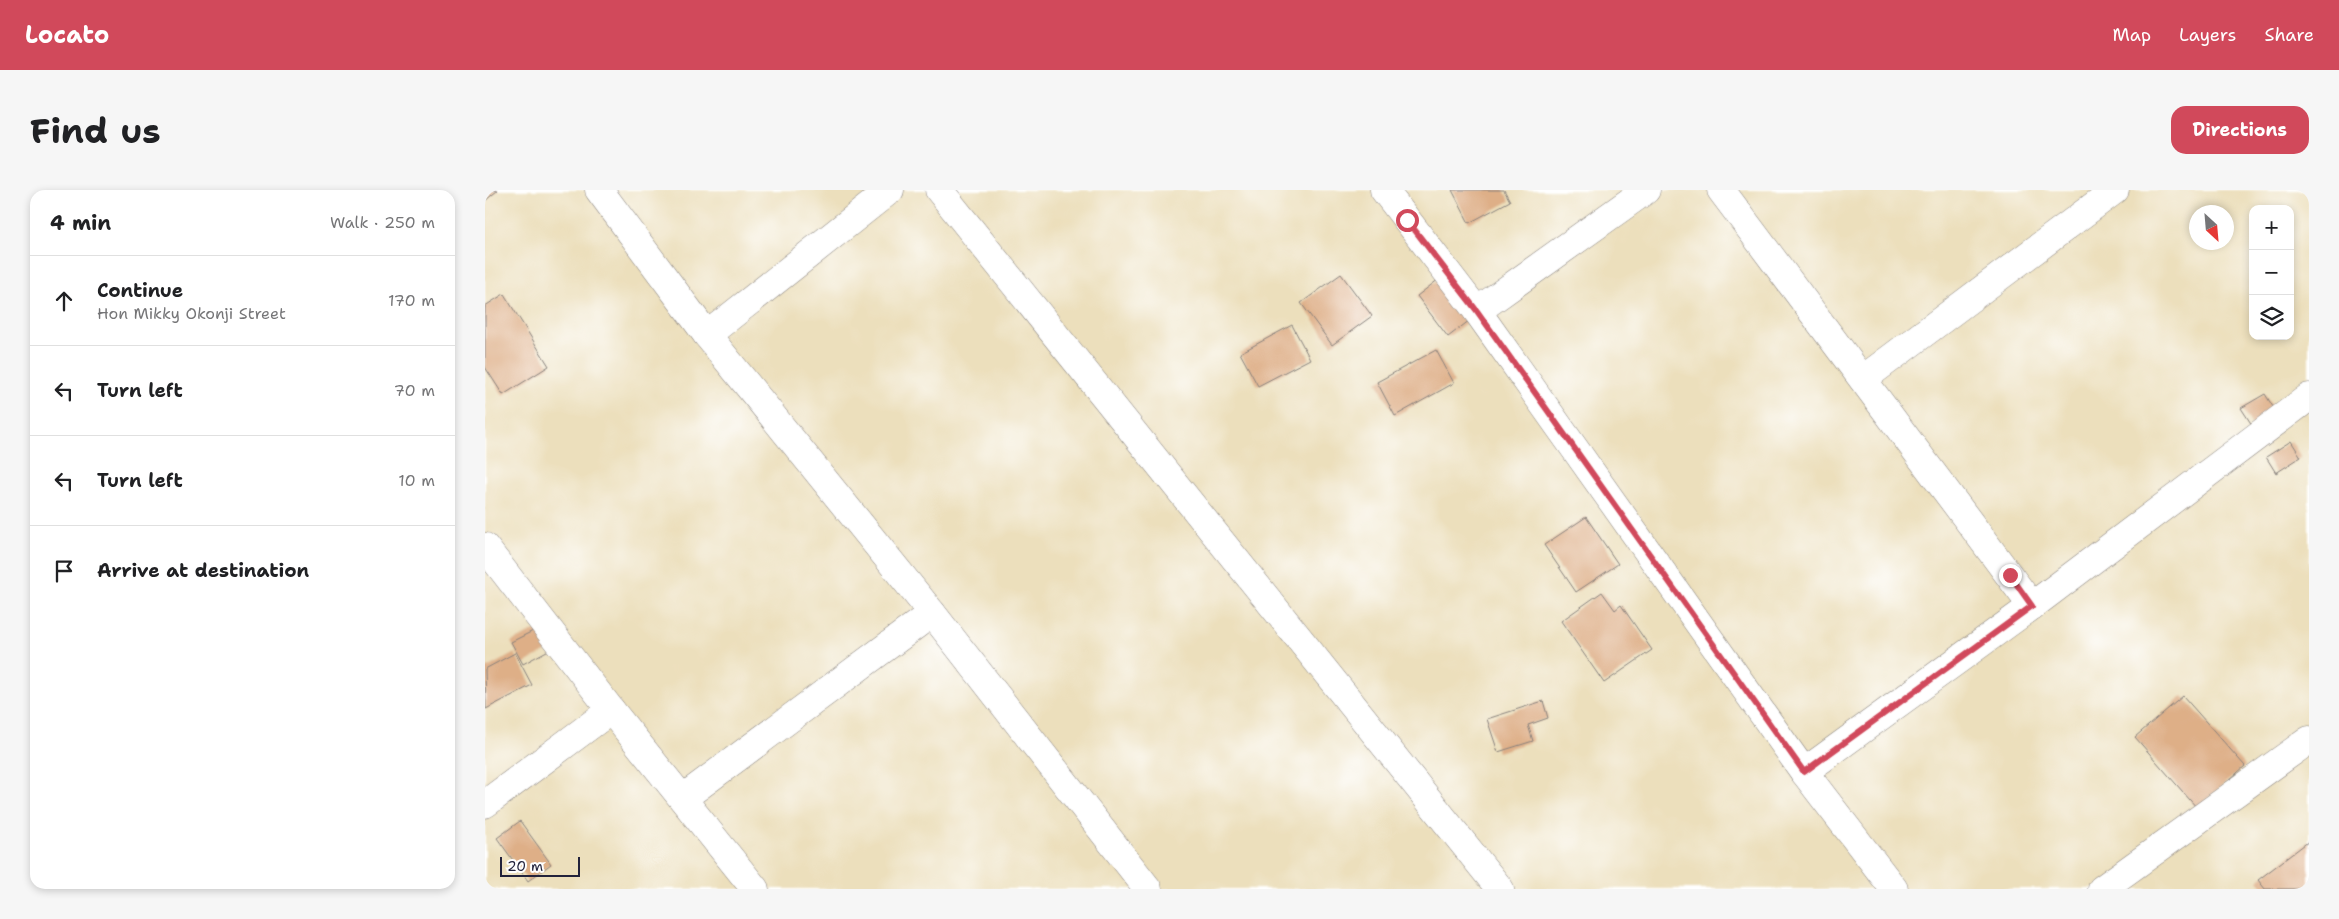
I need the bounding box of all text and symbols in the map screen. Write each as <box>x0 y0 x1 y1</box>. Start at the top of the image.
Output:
text: Locato <box>25 19 109 51</box>
text: Map <box>2113 23 2151 47</box>
text: Layers <box>2179 23 2236 47</box>
text: Share <box>2264 23 2314 47</box>
button: Directions <box>2171 106 2309 154</box>
text: Find us <box>30 107 161 154</box>
north arrow <box>2189 205 2234 250</box>
map controls <box>2249 205 2294 340</box>
button: + <box>2249 205 2294 250</box>
text: 4 min <box>50 209 111 237</box>
route start <box>1396 209 1419 232</box>
text: Walk · 250 m <box>330 212 435 233</box>
button: − <box>2249 250 2294 295</box>
text: Continue <box>97 278 183 303</box>
icon: ahead <box>50 287 78 315</box>
text: 170 m <box>388 290 435 311</box>
button: layers <box>2249 295 2294 340</box>
text: Hon Mikky Okonji Street <box>97 303 286 324</box>
icon: left <box>50 377 78 405</box>
text: Turn left <box>97 378 183 403</box>
text: 70 m <box>394 380 435 401</box>
icon: left <box>50 467 78 495</box>
text: Turn left <box>97 468 183 493</box>
text: 10 m <box>398 470 435 491</box>
icon: arrive <box>50 557 78 585</box>
text: Arrive at destination <box>97 558 309 583</box>
route end <box>1999 564 2022 587</box>
scale bar <box>500 854 580 877</box>
text: 20 m <box>507 857 543 875</box>

